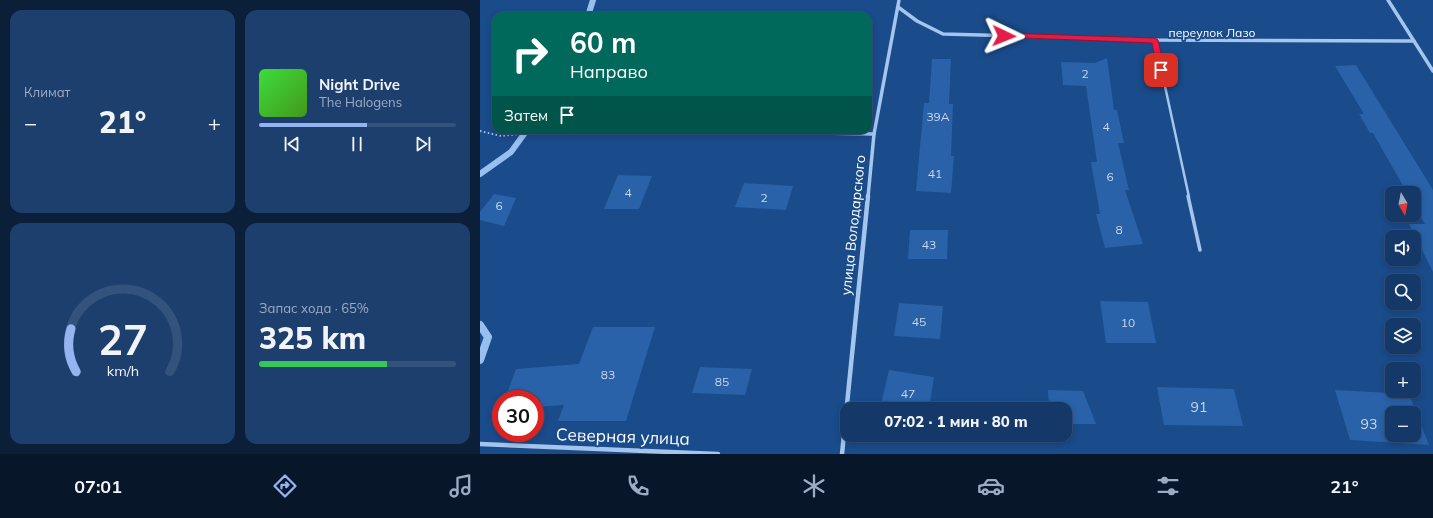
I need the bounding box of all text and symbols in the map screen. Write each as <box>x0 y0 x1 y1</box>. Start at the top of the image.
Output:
position arrow <box>983 15 1025 57</box>
text: 60 m <box>570 25 636 60</box>
street label: переулок Лазо <box>1169 25 1255 40</box>
icon: right <box>504 28 556 80</box>
pin <box>1144 53 1178 87</box>
icon: arrive <box>1150 59 1172 81</box>
text: Направо <box>570 60 648 83</box>
house number: 2 <box>1081 66 1089 81</box>
text: Night Drive <box>319 75 400 94</box>
text: Климат <box>24 84 71 100</box>
text: The Halogens <box>319 94 402 110</box>
text: 21° <box>99 103 146 141</box>
icon: arrive <box>556 104 578 126</box>
text: Затем <box>504 106 548 125</box>
text: − <box>24 109 37 137</box>
text: + <box>208 109 221 137</box>
house number: 39А <box>926 109 950 124</box>
house number: 4 <box>1102 119 1110 134</box>
icon: previous <box>281 133 303 155</box>
icon: pause <box>346 133 368 155</box>
icon: next <box>412 133 434 155</box>
street label: улица Володарского <box>837 154 869 296</box>
house number: 41 <box>928 166 942 181</box>
house number: 6 <box>1106 169 1114 184</box>
house number: 4 <box>624 185 632 200</box>
north arrow <box>1385 186 1421 222</box>
map controls <box>1385 186 1421 442</box>
house number: 2 <box>760 190 768 205</box>
house number: 6 <box>495 198 503 213</box>
house number: 8 <box>1115 222 1123 237</box>
button: sound <box>1385 230 1421 266</box>
house number: 43 <box>922 237 936 252</box>
button: search <box>1385 274 1421 310</box>
text: Запас хода · 65% <box>259 300 369 316</box>
text: 27 <box>98 312 147 364</box>
house number: 45 <box>912 314 926 329</box>
house number: 10 <box>1121 315 1135 330</box>
button: layers <box>1385 318 1421 354</box>
text: 325 km <box>259 319 366 357</box>
text: km/h <box>106 361 139 379</box>
button: + <box>1385 362 1421 398</box>
house number: 83 <box>601 367 615 382</box>
house number: 85 <box>715 374 729 389</box>
house number: 47 <box>901 386 915 401</box>
speed limit sign: 30 <box>492 390 544 442</box>
house number: 91 <box>1191 398 1207 416</box>
button: − <box>1385 406 1421 442</box>
text: 07:02 · 1 мин · 80 m <box>884 412 1028 431</box>
house number: 93 <box>1361 415 1377 433</box>
street label: Северная улица <box>556 423 690 450</box>
icon: directions <box>271 472 299 500</box>
icon: music <box>447 472 475 500</box>
icon: phone <box>624 472 652 500</box>
icon: climate <box>800 472 828 500</box>
icon: car <box>977 472 1005 500</box>
icon: filters <box>1154 472 1182 500</box>
text: 07:01 <box>74 475 122 498</box>
text: 21° <box>1330 475 1359 498</box>

